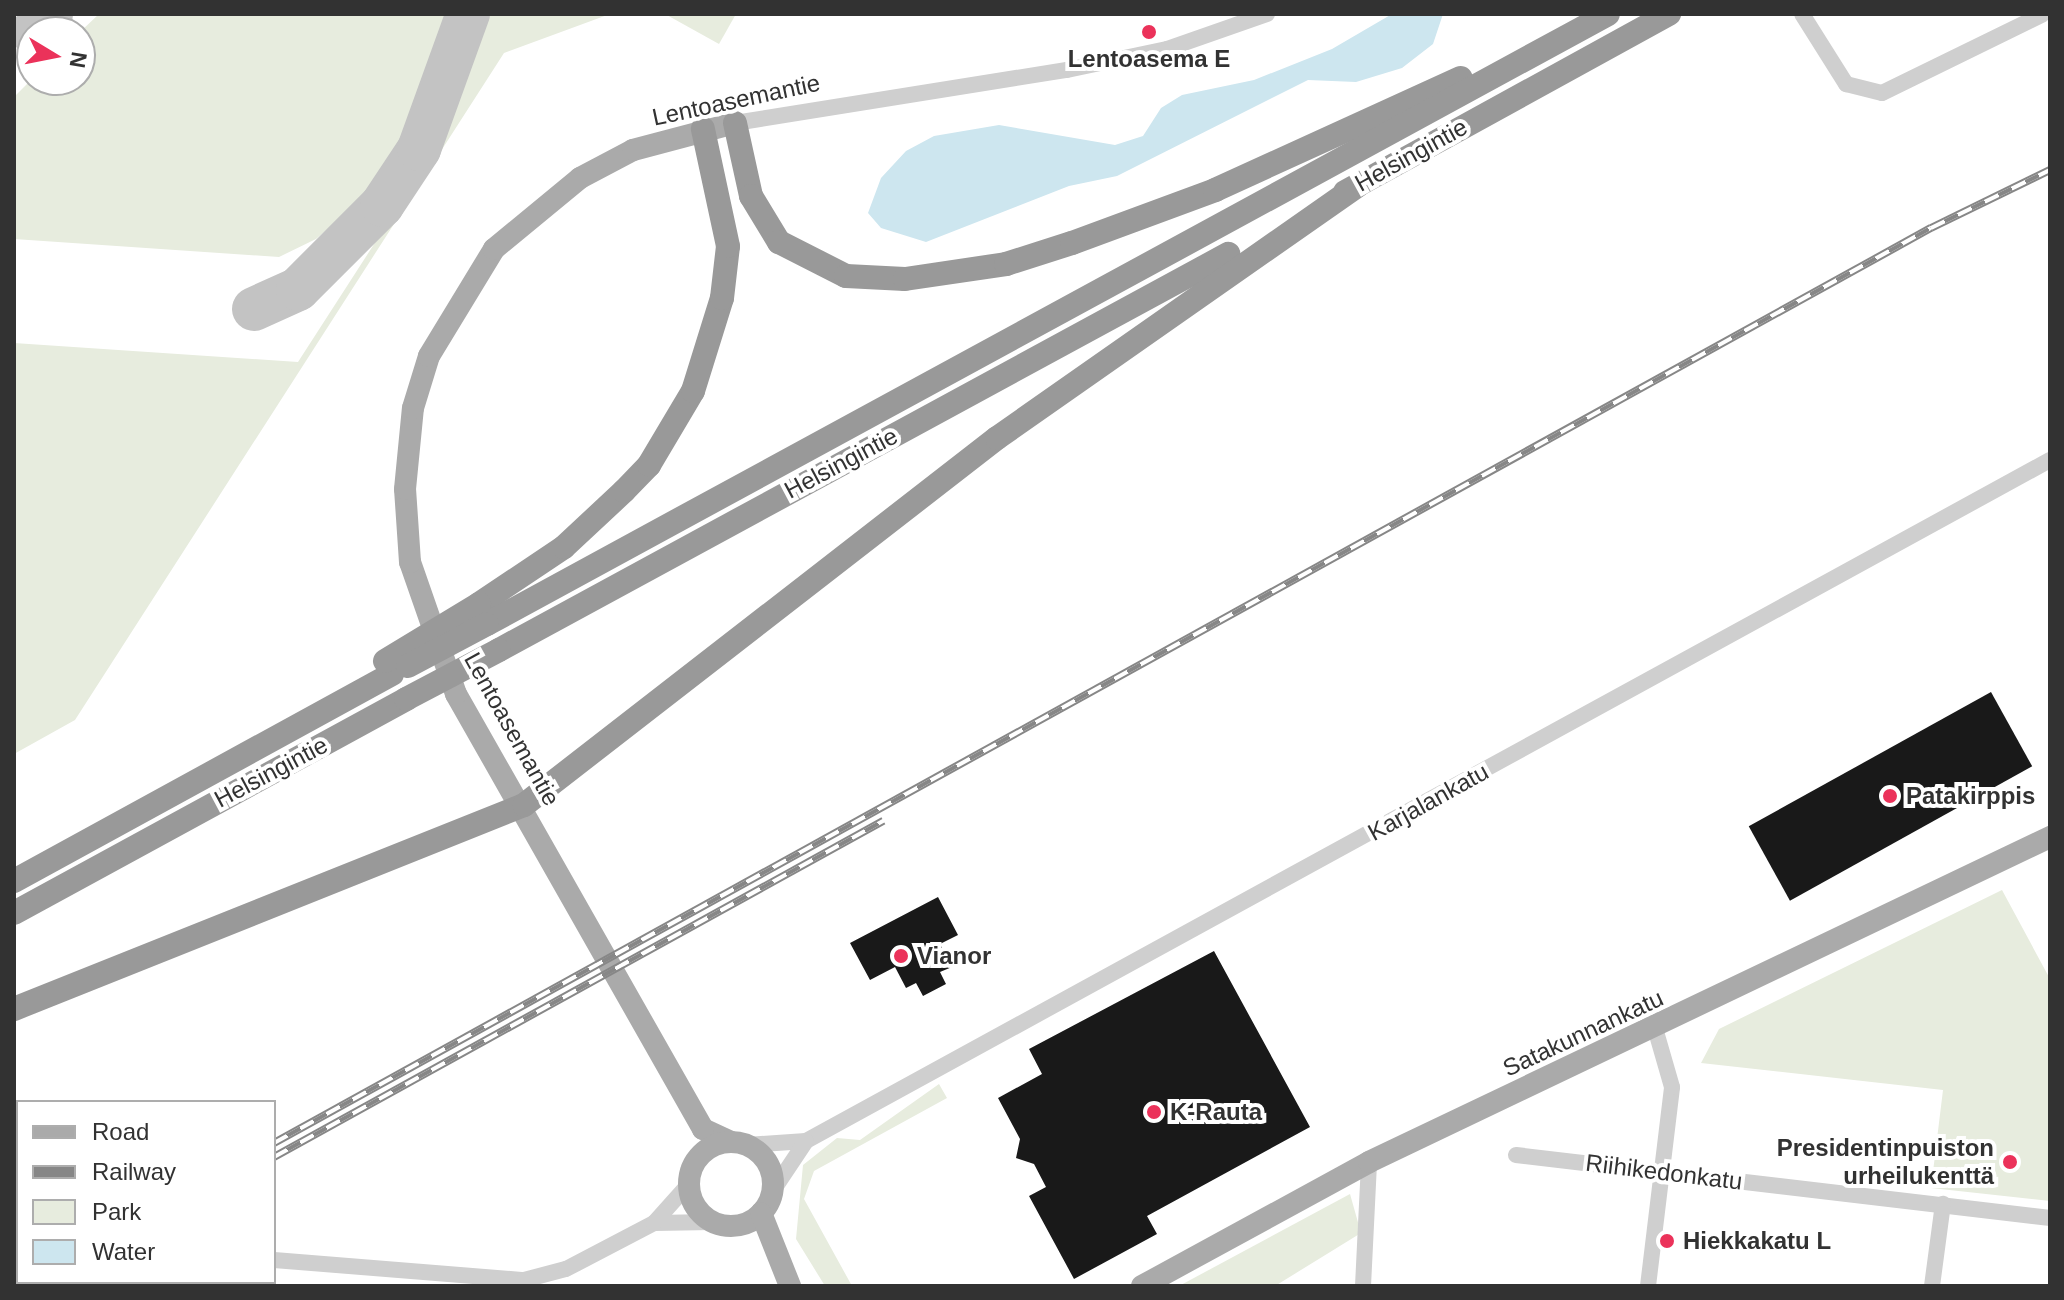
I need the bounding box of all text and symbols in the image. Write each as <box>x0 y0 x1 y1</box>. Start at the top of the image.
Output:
north arrow <box>16 16 96 96</box>
marker: Lentoasema E <box>1140 23 1158 41</box>
place label: Lentoasema E <box>1068 45 1230 73</box>
text: N <box>64 50 92 70</box>
street label: Lentoasemantie <box>649 68 823 132</box>
street label: Helsingintie <box>1350 112 1472 198</box>
street label: Helsingintie <box>779 421 903 505</box>
street label: Lentoasemantie <box>458 647 566 811</box>
street label: Helsingintie <box>209 730 333 814</box>
street label: Karjalankatu <box>1363 757 1493 847</box>
place label: Patakirppis <box>1906 782 2035 810</box>
marker: Patakirppis <box>1881 787 1899 805</box>
place label: Vianor <box>917 942 991 970</box>
marker: Vianor <box>892 947 910 965</box>
street label: Satakunnankatu <box>1498 983 1668 1083</box>
place label: K-Rauta <box>1170 1098 1262 1126</box>
legend <box>16 1100 276 1284</box>
marker: K-Rauta <box>1145 1103 1163 1121</box>
text: Road <box>92 1118 149 1145</box>
place label: Presidentinpuiston urheilukenttä <box>1777 1134 1994 1190</box>
street label: Riihikedonkatu <box>1584 1148 1744 1196</box>
marker: Presidentinpuiston urheilukenttä <box>2001 1153 2019 1171</box>
text: Railway <box>92 1158 176 1185</box>
text: Park <box>92 1198 141 1225</box>
place label: Hiekkakatu L <box>1683 1227 1831 1255</box>
marker: Hiekkakatu L <box>1658 1232 1676 1250</box>
text: Water <box>92 1238 155 1265</box>

